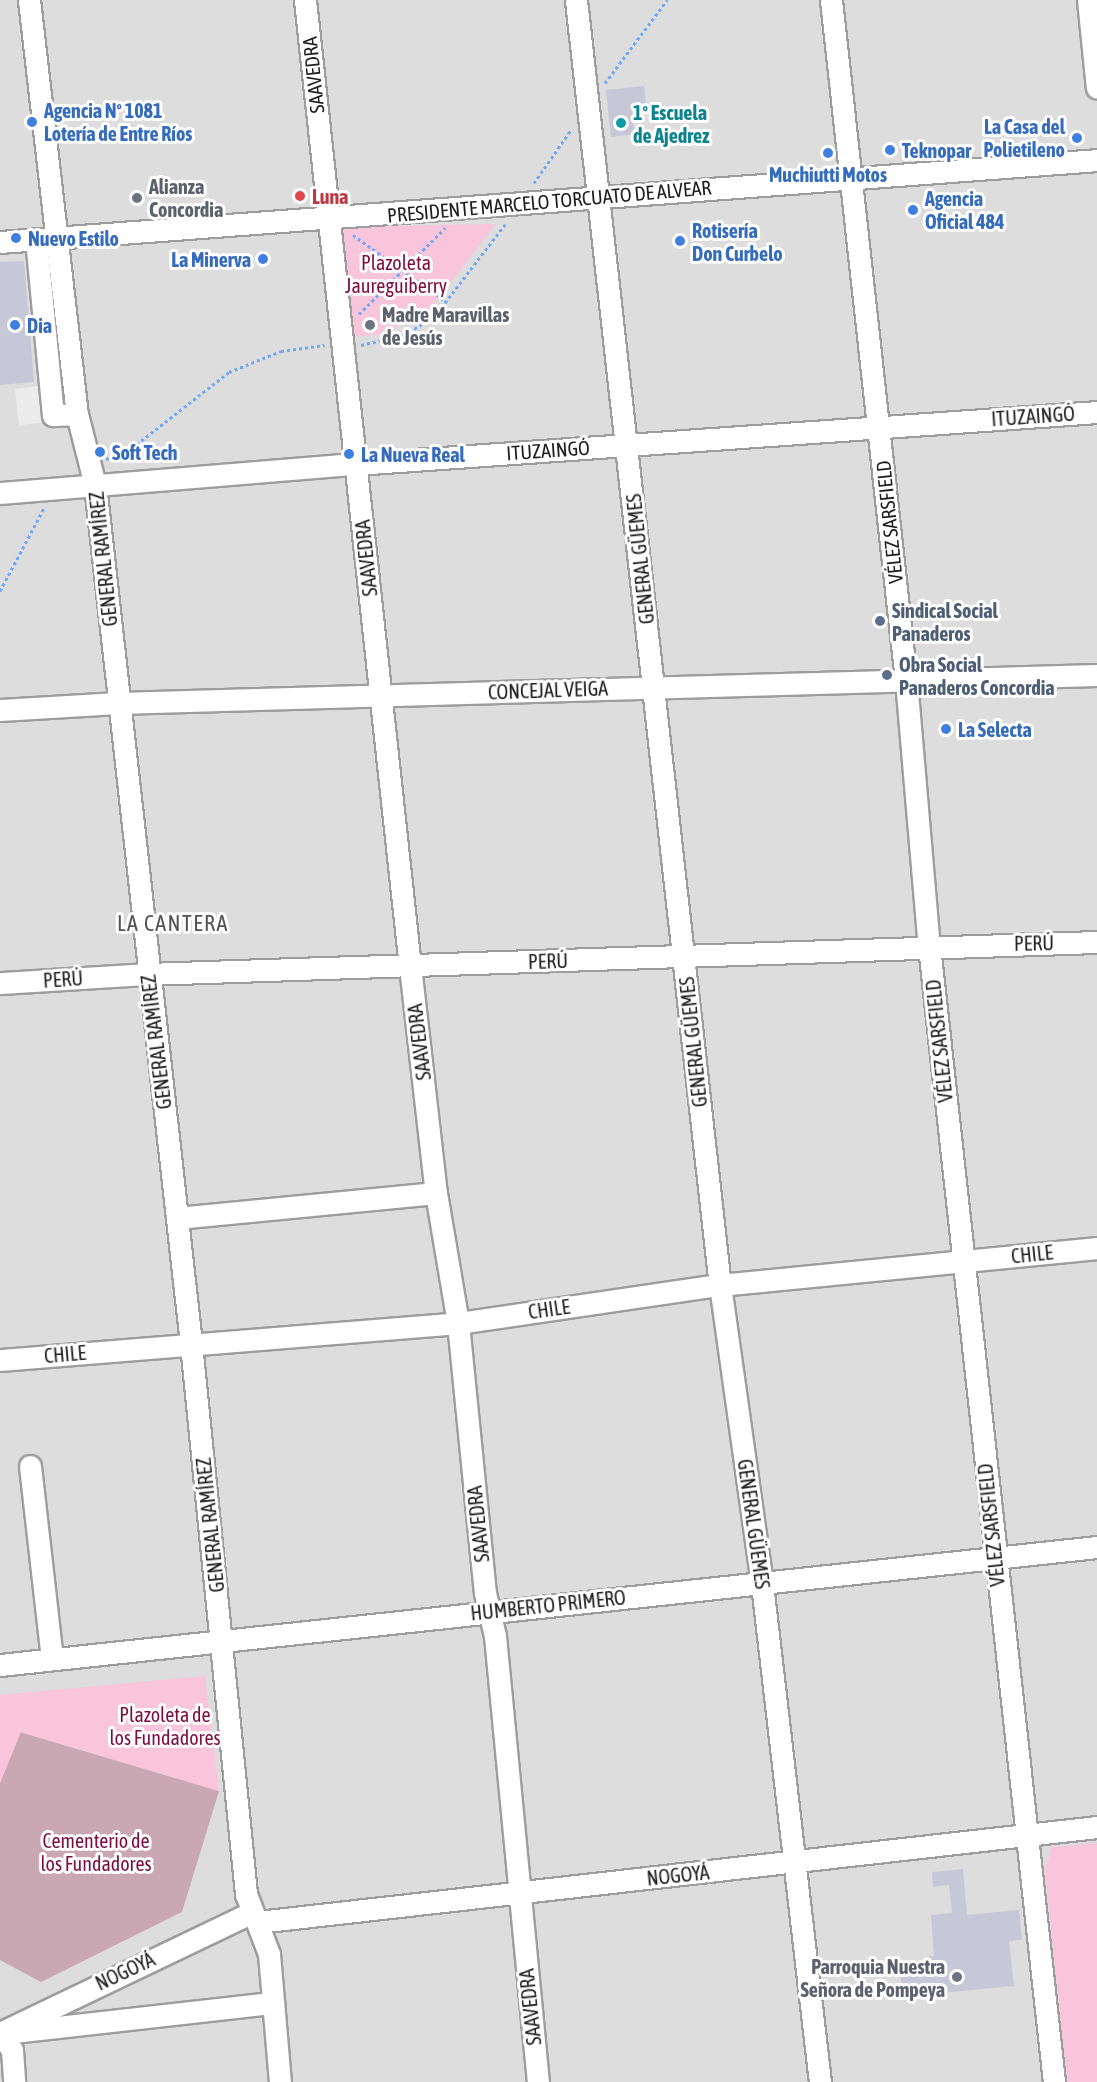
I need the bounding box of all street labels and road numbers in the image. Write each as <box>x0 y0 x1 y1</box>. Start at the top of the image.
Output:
street label: SAAVEDRA <box>297 35 329 115</box>
street label: PRESIDENTE MARCELO TORCUATO DE ALVEAR <box>386 175 712 227</box>
street label: ITUZAINGÓ <box>990 401 1076 431</box>
street label: ITUZAINGÓ <box>505 435 591 465</box>
street label: VÉLEZ SARSFIELD <box>871 459 907 585</box>
street label: GENERAL RAMÍREZ <box>84 490 122 628</box>
street label: GENERAL GÜEMES <box>621 493 659 625</box>
street label: SAAVEDRA <box>350 518 382 598</box>
street label: CONCEJAL VEIGA <box>488 676 608 704</box>
street label: PERÚ <box>1014 931 1054 955</box>
street label: PERÚ <box>528 948 568 974</box>
street label: PERÚ <box>42 966 84 992</box>
street label: GENERAL RAMÍREZ <box>136 973 176 1111</box>
street label: GENERAL GÜEMES <box>674 976 712 1108</box>
street label: VÉLEZ SARSFIELD <box>921 978 957 1104</box>
street label: SAAVEDRA <box>402 1002 436 1082</box>
street label: CHILE <box>1010 1240 1054 1268</box>
street label: CHILE <box>527 1294 571 1324</box>
street label: CHILE <box>43 1340 87 1368</box>
street label: GENERAL RAMÍREZ <box>191 1456 229 1594</box>
street label: GENERAL GÜEMES <box>733 1457 775 1591</box>
street label: VÉLEZ SARSFIELD <box>973 1462 1009 1588</box>
street label: SAAVEDRA <box>462 1484 494 1564</box>
street label: HUMBERTO PRIMERO <box>469 1585 627 1625</box>
street label: NOGOYÁ <box>645 1860 711 1890</box>
street label: NOGOYÁ <box>91 1947 159 1995</box>
street label: SAAVEDRA <box>514 1967 546 2047</box>

